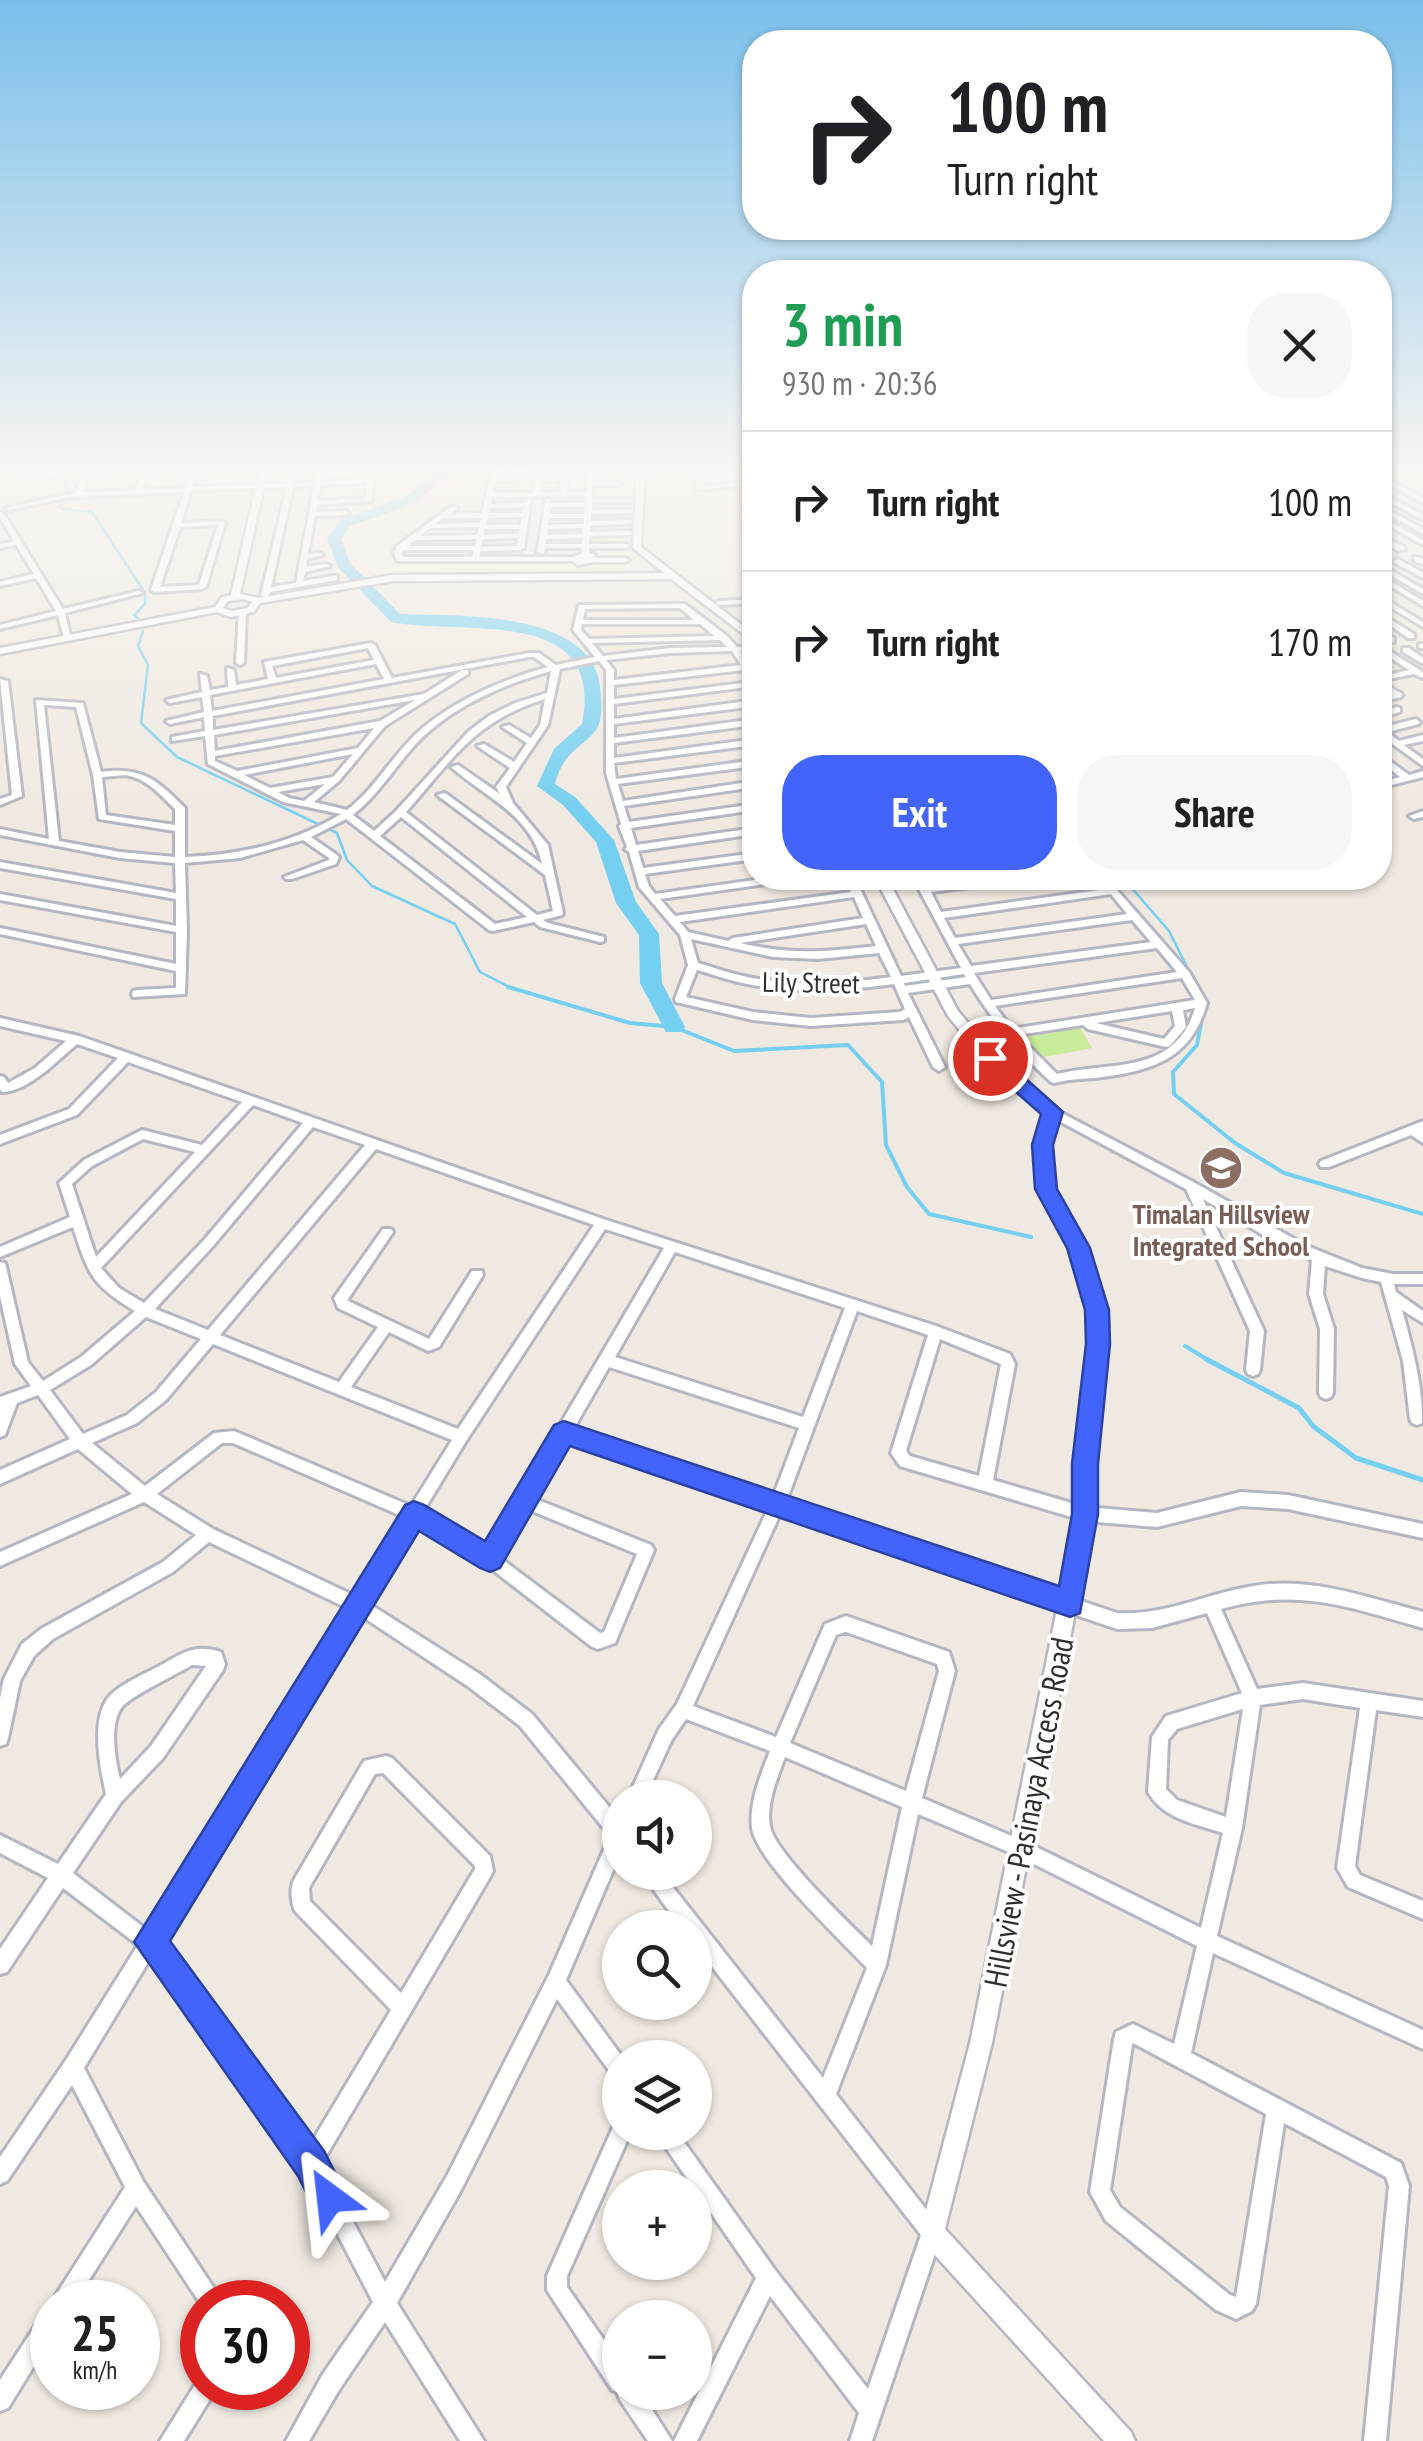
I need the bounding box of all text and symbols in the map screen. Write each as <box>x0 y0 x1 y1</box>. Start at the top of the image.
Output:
text: 100 m <box>947 61 1108 151</box>
icon: right <box>782 70 912 200</box>
text: Turn right <box>947 149 1098 207</box>
text: 3 min <box>782 285 903 363</box>
button: close <box>1247 293 1352 398</box>
text: 930 m · 20:36 <box>782 362 937 404</box>
icon: right <box>782 474 837 529</box>
text: Turn right <box>867 477 999 526</box>
text: 100 m <box>1268 477 1352 526</box>
icon: right <box>782 614 837 669</box>
text: Turn right <box>867 617 999 666</box>
text: 170 m <box>1268 617 1352 666</box>
button: Exit <box>782 755 1057 870</box>
button: Share <box>1077 755 1352 870</box>
street label: Lily Street <box>762 963 861 1001</box>
pin <box>948 1016 1033 1101</box>
icon: arrive <box>963 1031 1018 1086</box>
school or university icon: Timalan Hillsview Integrated School <box>1198 1145 1244 1191</box>
place label: Timalan Hillsview Integrated School <box>1132 1195 1310 1264</box>
street label: Hillsview - Pasinaya Access Road <box>973 1634 1083 1990</box>
map controls <box>602 1780 712 2410</box>
button: sound <box>602 1780 712 1890</box>
button: search <box>602 1910 712 2020</box>
button: layers <box>602 2040 712 2150</box>
position arrow <box>278 2146 382 2250</box>
button: + <box>602 2170 712 2280</box>
speed limit sign: 30 <box>180 2280 310 2410</box>
text: 25 <box>71 2300 119 2365</box>
button: − <box>602 2300 712 2410</box>
text: km/h <box>73 2354 117 2386</box>

